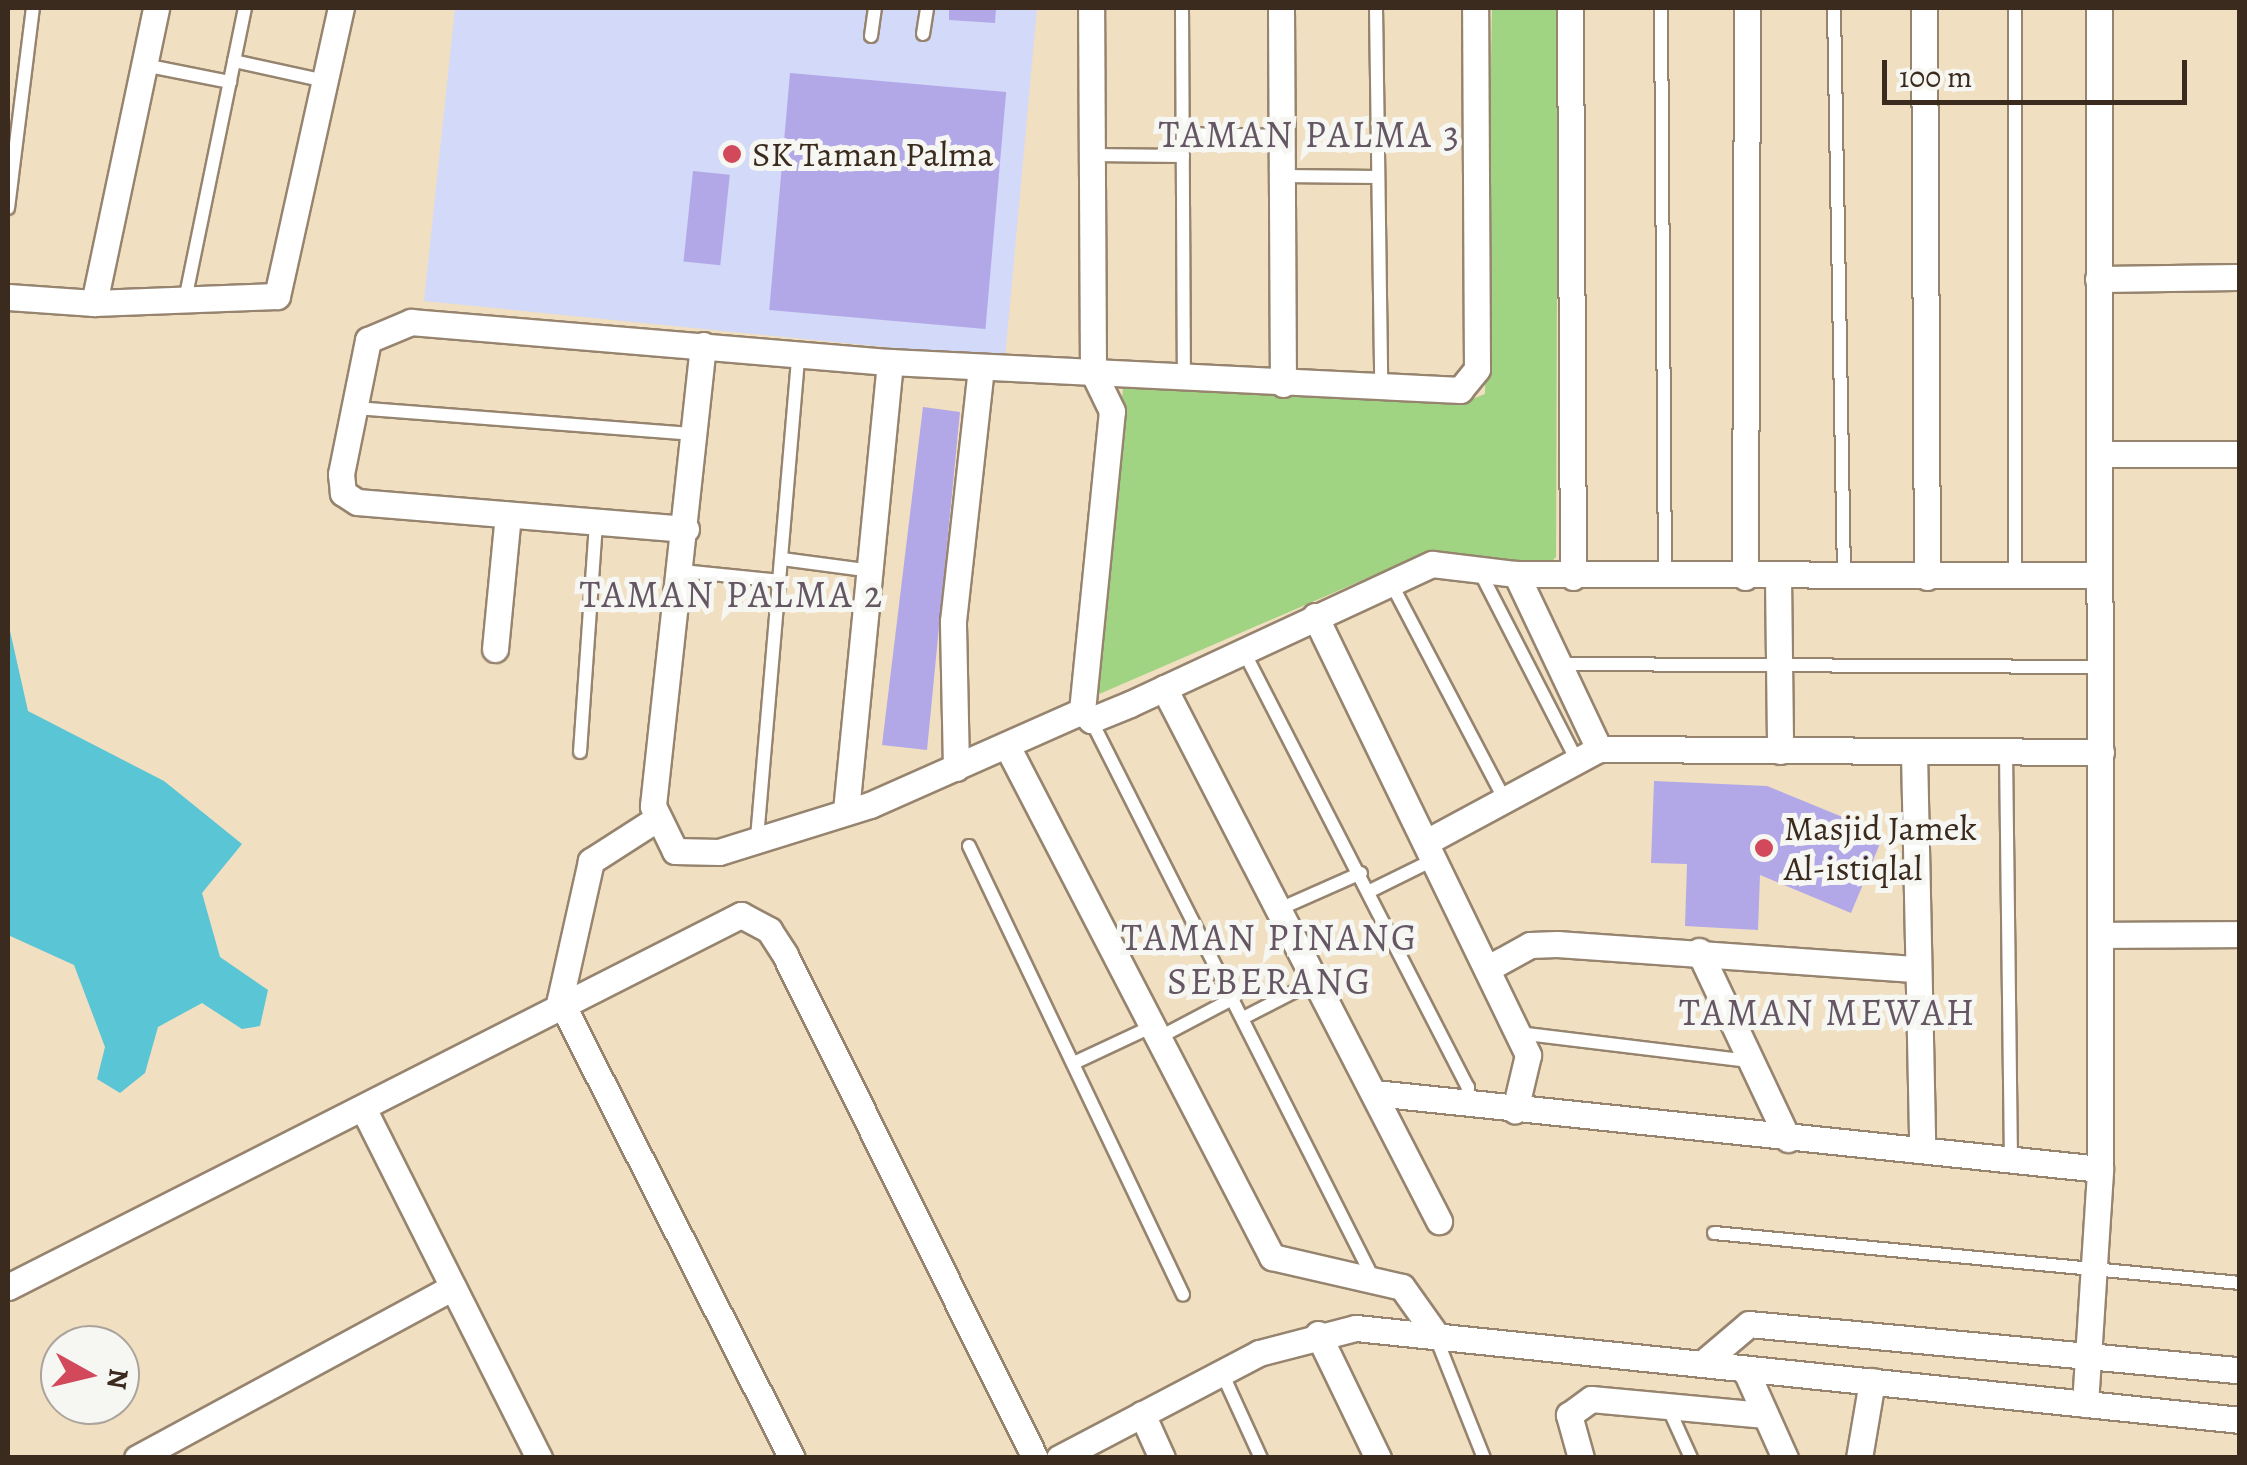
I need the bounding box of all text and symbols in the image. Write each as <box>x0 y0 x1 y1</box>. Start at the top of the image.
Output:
scale bar <box>1887 40 2192 102</box>
text: 100 m <box>1899 57 1972 97</box>
district label: TAMAN PALMA 3 <box>1159 112 1461 158</box>
place label: SK Taman Palma <box>752 133 994 175</box>
marker: SK Taman Palma <box>721 143 743 165</box>
district label: TAMAN PALMA 2 <box>579 572 885 618</box>
place label: Masjid Jamek Al-istiqlal <box>1784 807 1977 889</box>
marker: Masjid Jamek Al-istiqlal <box>1753 837 1775 859</box>
district label: TAMAN PINANG SEBERANG <box>1121 915 1419 1004</box>
district label: TAMAN MEWAH <box>1679 990 1977 1036</box>
north arrow <box>40 1325 140 1425</box>
text: N <box>97 1366 138 1392</box>

